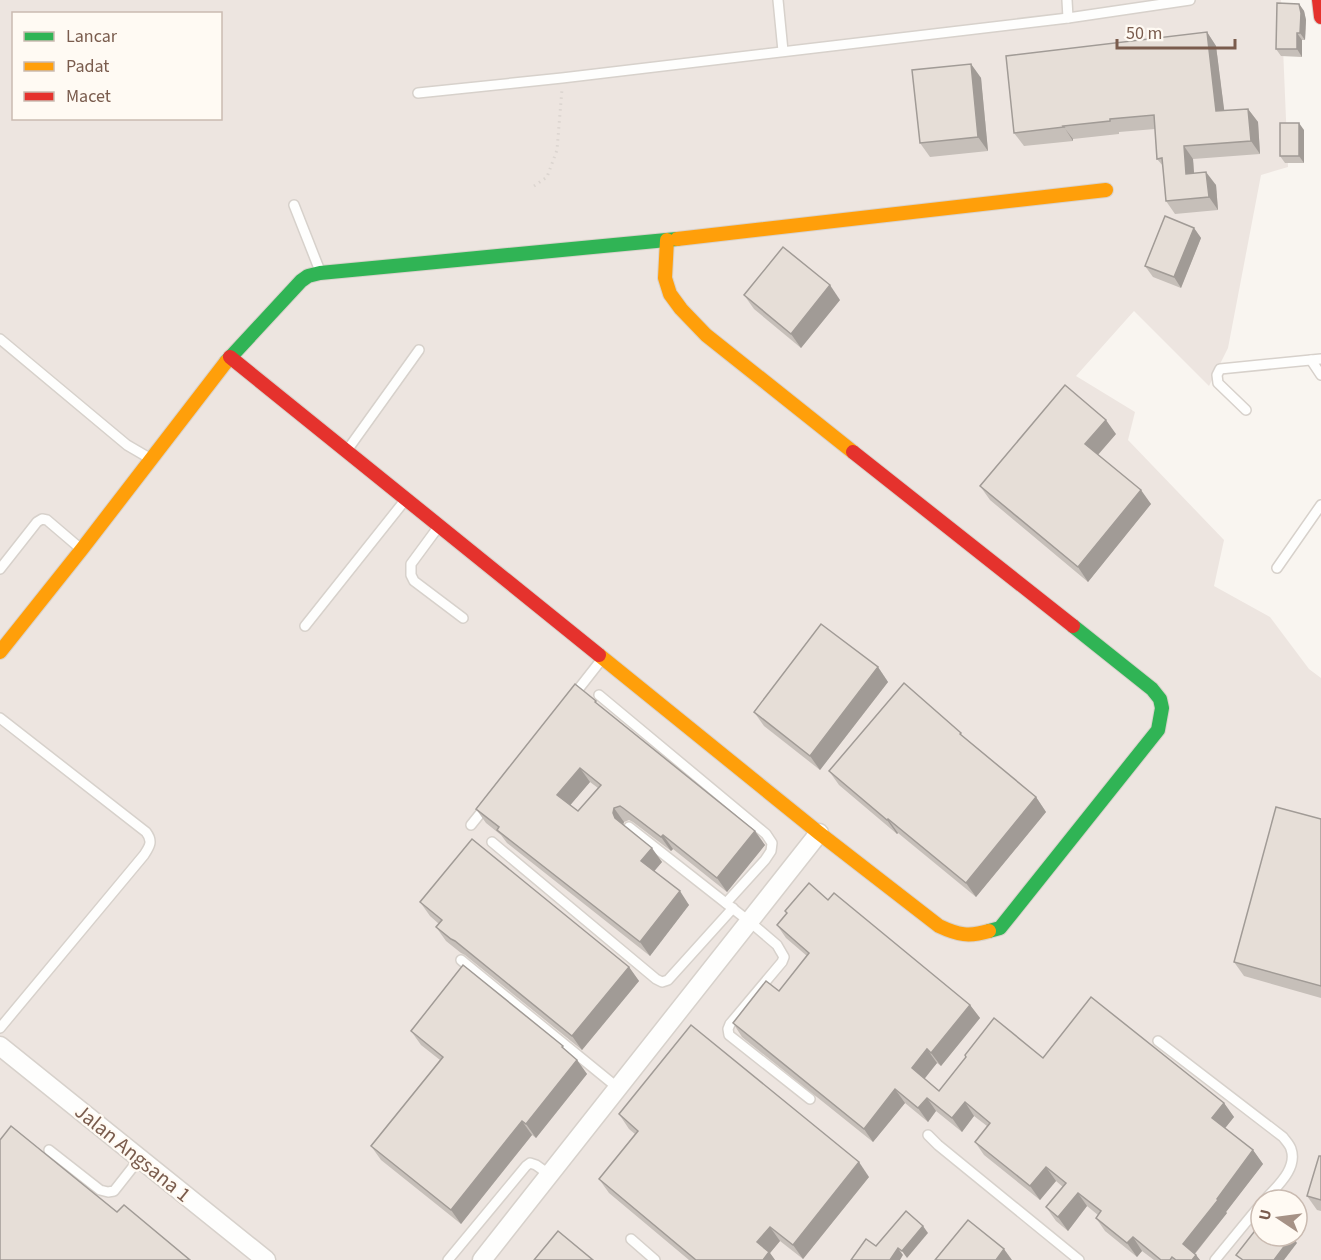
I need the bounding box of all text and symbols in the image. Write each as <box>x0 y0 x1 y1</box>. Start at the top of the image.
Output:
legend <box>12 12 222 120</box>
scale bar <box>1117 12 1236 50</box>
text: 50 m <box>1126 21 1162 46</box>
text: Lancar <box>66 24 118 49</box>
text: Padat <box>66 54 109 79</box>
text: Macet <box>66 84 111 109</box>
street label: Jalan Angsana 1 <box>68 1097 198 1209</box>
north arrow <box>1249 1188 1309 1248</box>
text: U <box>1253 1207 1277 1223</box>

